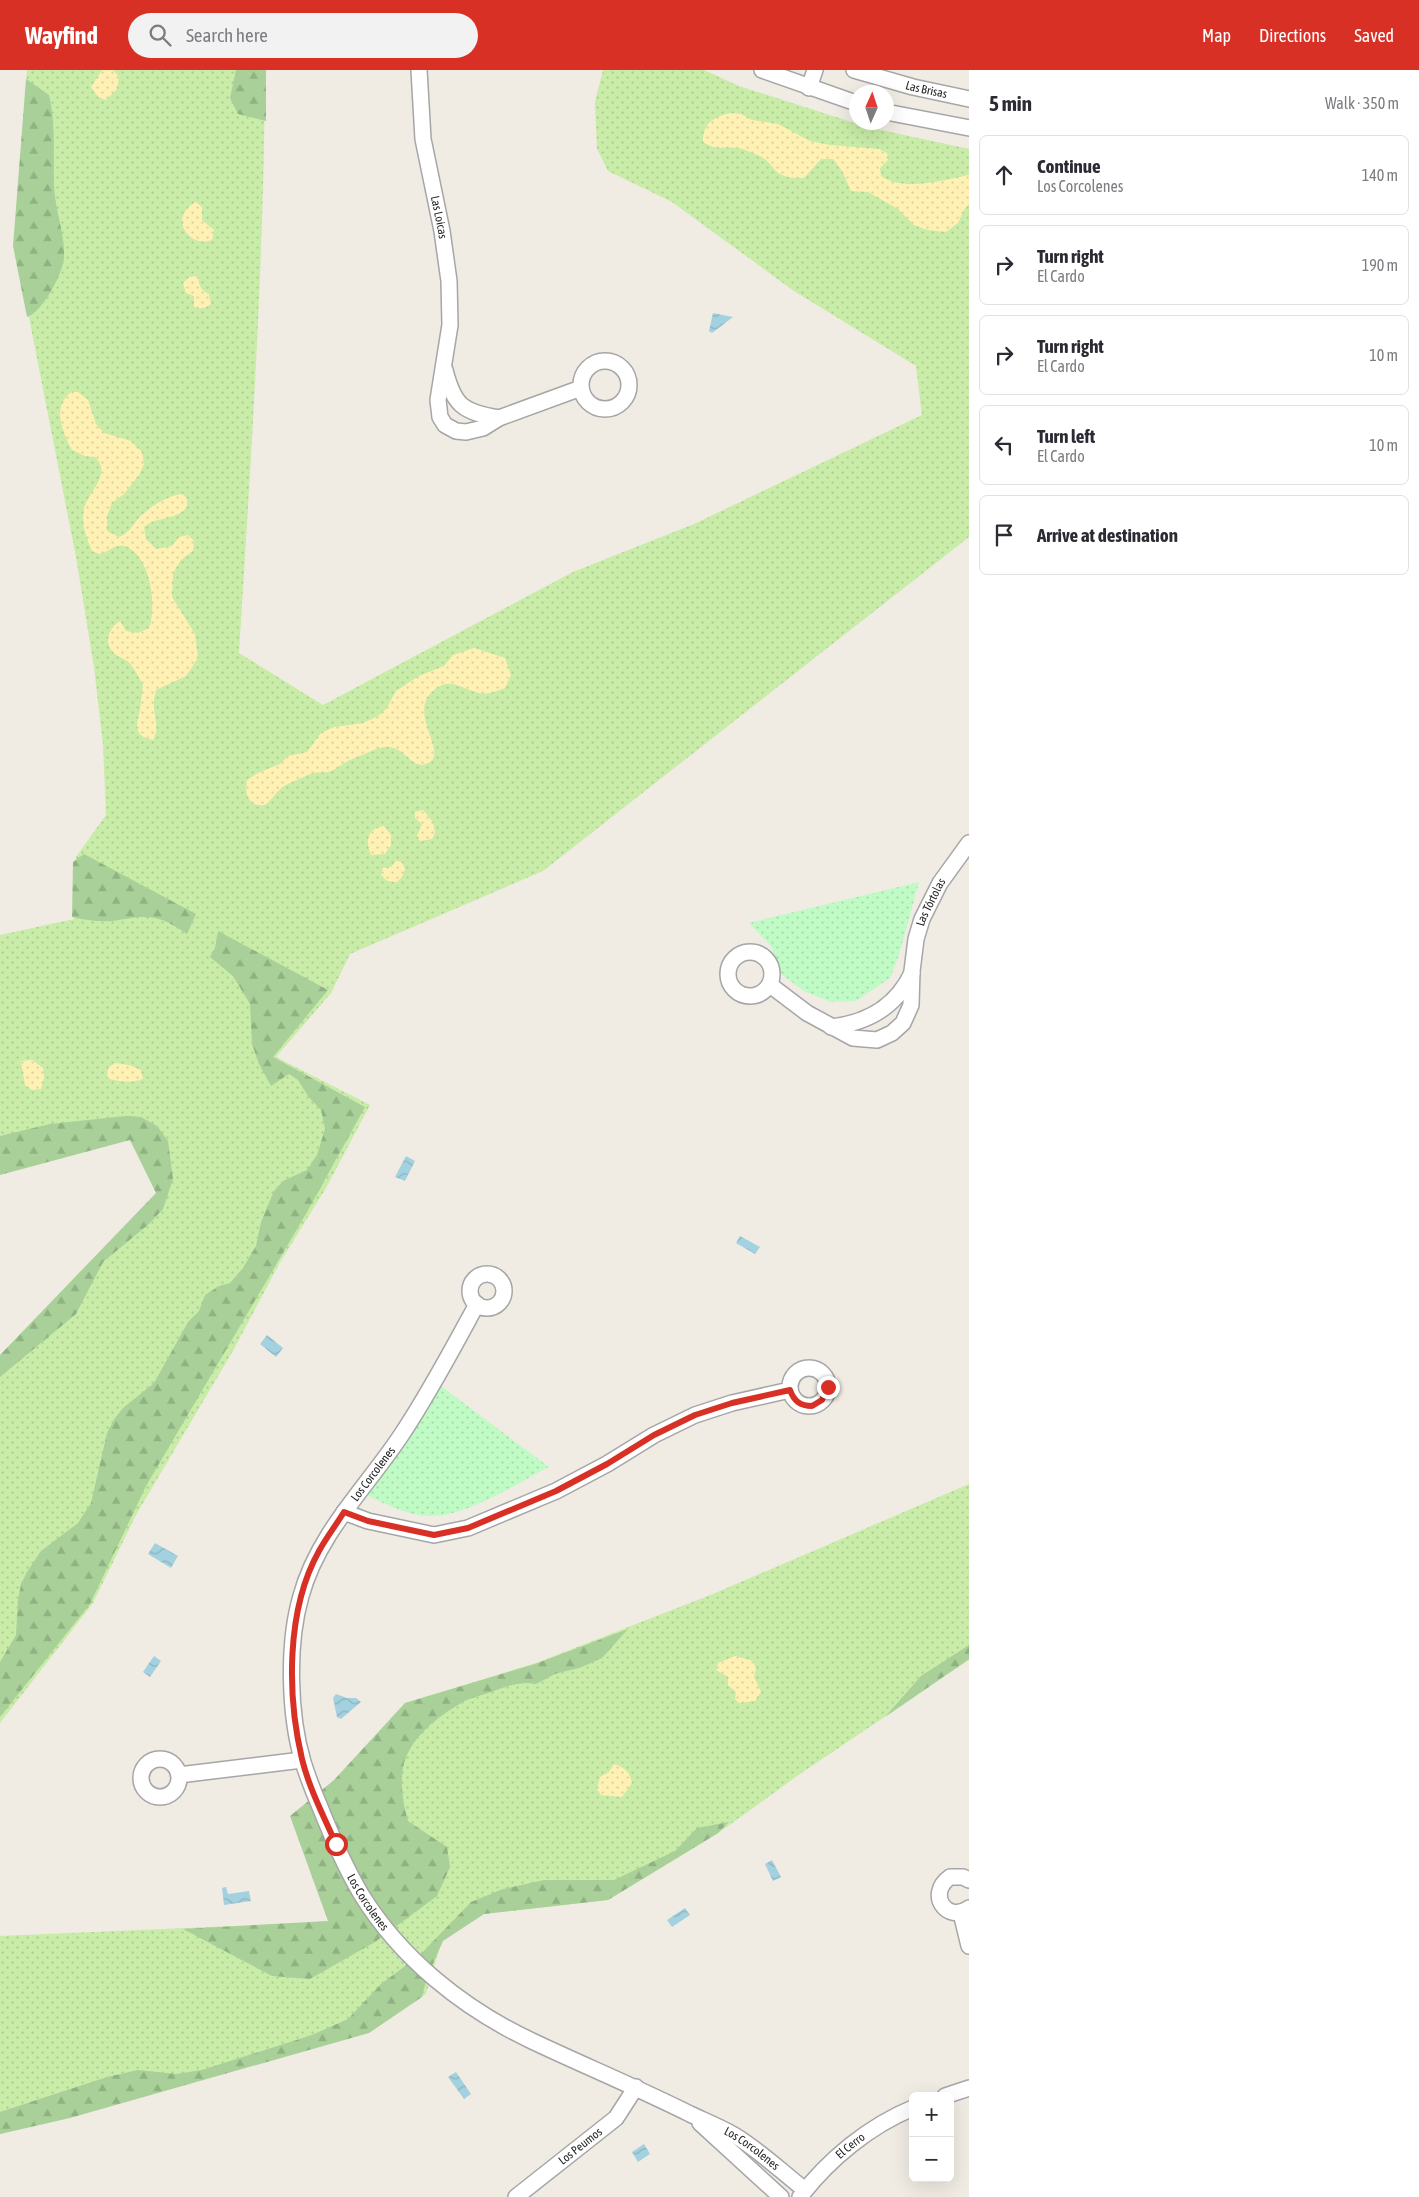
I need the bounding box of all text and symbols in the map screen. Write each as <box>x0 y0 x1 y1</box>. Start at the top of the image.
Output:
search box <box>128 13 478 58</box>
icon: search <box>146 21 174 49</box>
text: Wayfind <box>25 22 98 49</box>
text: Search here <box>186 24 268 46</box>
text: Map <box>1202 25 1231 46</box>
text: Directions <box>1259 25 1326 46</box>
text: Saved <box>1354 25 1394 46</box>
street label: Las Brisas <box>904 78 948 101</box>
north arrow <box>849 85 894 130</box>
text: 5 min <box>989 91 1032 115</box>
text: Walk · 350 m <box>1325 94 1399 112</box>
text: Continue <box>1037 155 1101 177</box>
icon: ahead <box>990 161 1018 189</box>
text: 140 m <box>1362 166 1398 184</box>
text: Los Corcolenes <box>1037 177 1123 195</box>
street label: Las Loicas <box>428 195 450 240</box>
text: Turn right <box>1037 245 1104 267</box>
icon: right <box>990 251 1018 279</box>
text: 190 m <box>1362 256 1398 274</box>
text: El Cardo <box>1037 267 1085 285</box>
text: Turn right <box>1037 335 1104 357</box>
icon: right <box>990 341 1018 369</box>
text: 10 m <box>1369 346 1398 364</box>
text: El Cardo <box>1037 357 1085 375</box>
text: Turn left <box>1037 425 1095 447</box>
icon: left <box>990 431 1018 459</box>
text: 10 m <box>1369 436 1398 454</box>
text: El Cardo <box>1037 447 1085 465</box>
icon: arrive <box>990 521 1018 549</box>
text: Arrive at destination <box>1037 524 1178 546</box>
street label: Las Tórtolas <box>913 875 948 928</box>
route end <box>817 1376 840 1399</box>
street label: Los Corcolenes <box>348 1444 398 1504</box>
route start <box>325 1833 348 1856</box>
street label: Los Corcolenes <box>344 1872 391 1933</box>
map controls <box>909 2092 954 2182</box>
button: + <box>909 2092 954 2137</box>
street label: Los Corcolenes <box>722 2124 782 2173</box>
street label: Los Peumos <box>556 2125 605 2168</box>
street label: El Cerro <box>833 2130 868 2162</box>
button: − <box>909 2137 954 2182</box>

